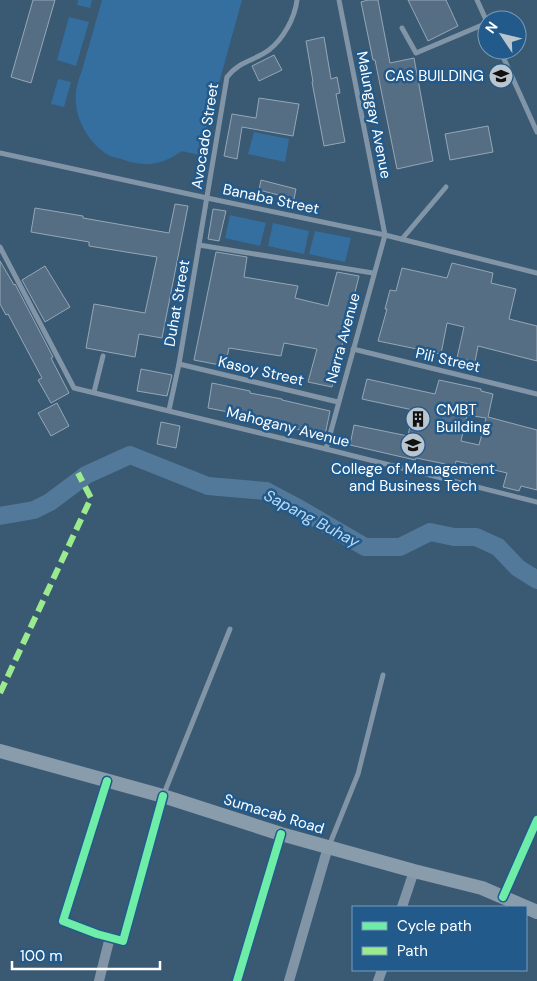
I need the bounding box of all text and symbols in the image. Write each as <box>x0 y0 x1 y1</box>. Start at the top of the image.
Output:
north arrow <box>477 10 527 60</box>
text: N <box>481 18 502 37</box>
street label: Malunggay Avenue <box>352 50 396 180</box>
school or university icon: CAS BUILDING <box>488 63 514 89</box>
place label: CAS BUILDING <box>385 66 484 86</box>
street label: Avocado Street <box>187 81 223 190</box>
street label: Banaba Street <box>221 179 321 219</box>
street label: Duhat Street <box>160 258 194 348</box>
street label: Narra Avenue <box>321 291 365 385</box>
street label: Pili Street <box>414 343 482 377</box>
street label: Kasoy Street <box>216 351 306 391</box>
place label: CMBT Building <box>436 400 491 437</box>
street label: Mahogany Avenue <box>224 402 352 452</box>
building icon: CMBT Building <box>405 406 431 432</box>
school or university icon: College of Management and Business Tech <box>400 432 426 458</box>
place label: College of Management and Business Tech <box>331 459 495 496</box>
water label: Sapang Buhay <box>260 485 364 553</box>
street label: Sumacab Road <box>221 789 327 839</box>
legend <box>352 906 527 971</box>
text: Cycle path <box>397 916 472 936</box>
scale bar <box>12 938 160 970</box>
text: Path <box>397 941 428 961</box>
text: 100 m <box>20 946 63 966</box>

